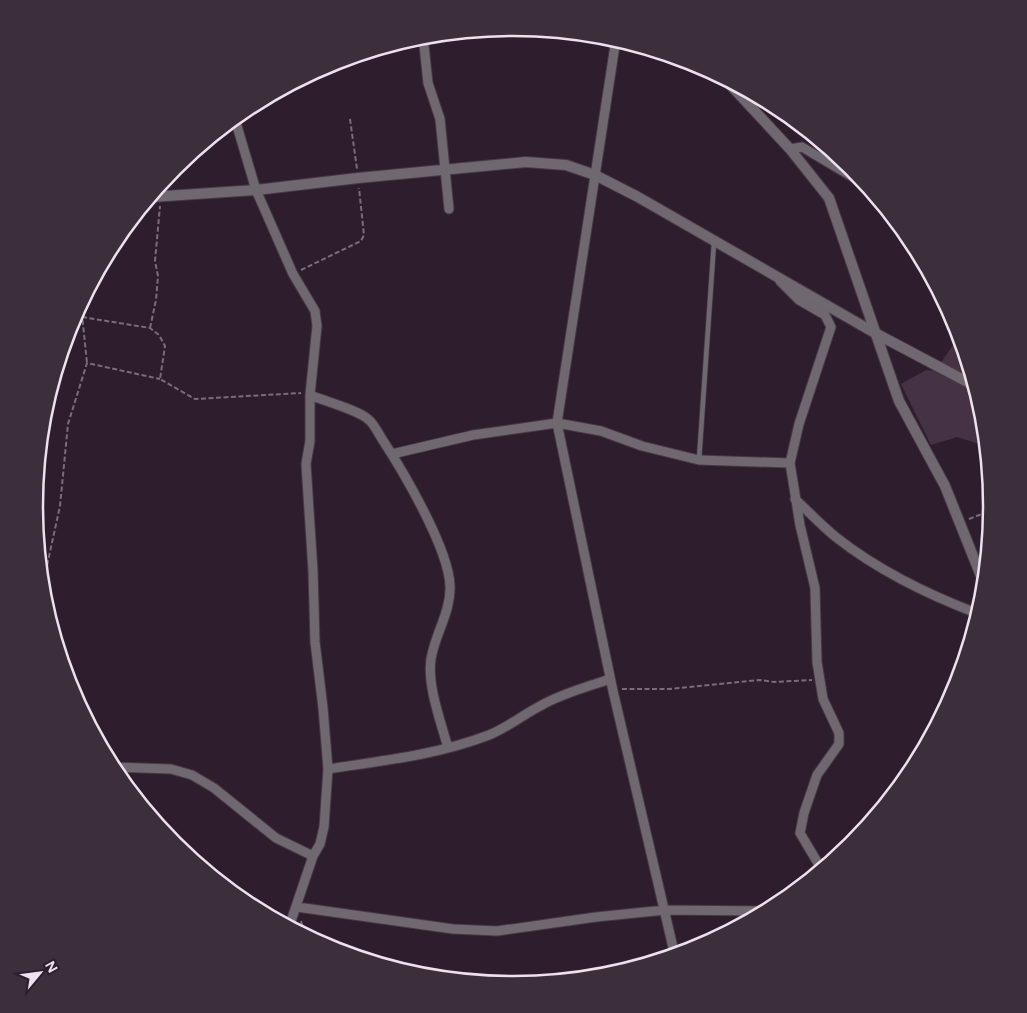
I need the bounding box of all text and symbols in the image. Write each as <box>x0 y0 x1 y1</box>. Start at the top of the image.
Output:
north arrow <box>15 948 65 998</box>
text: N <box>41 958 61 976</box>

